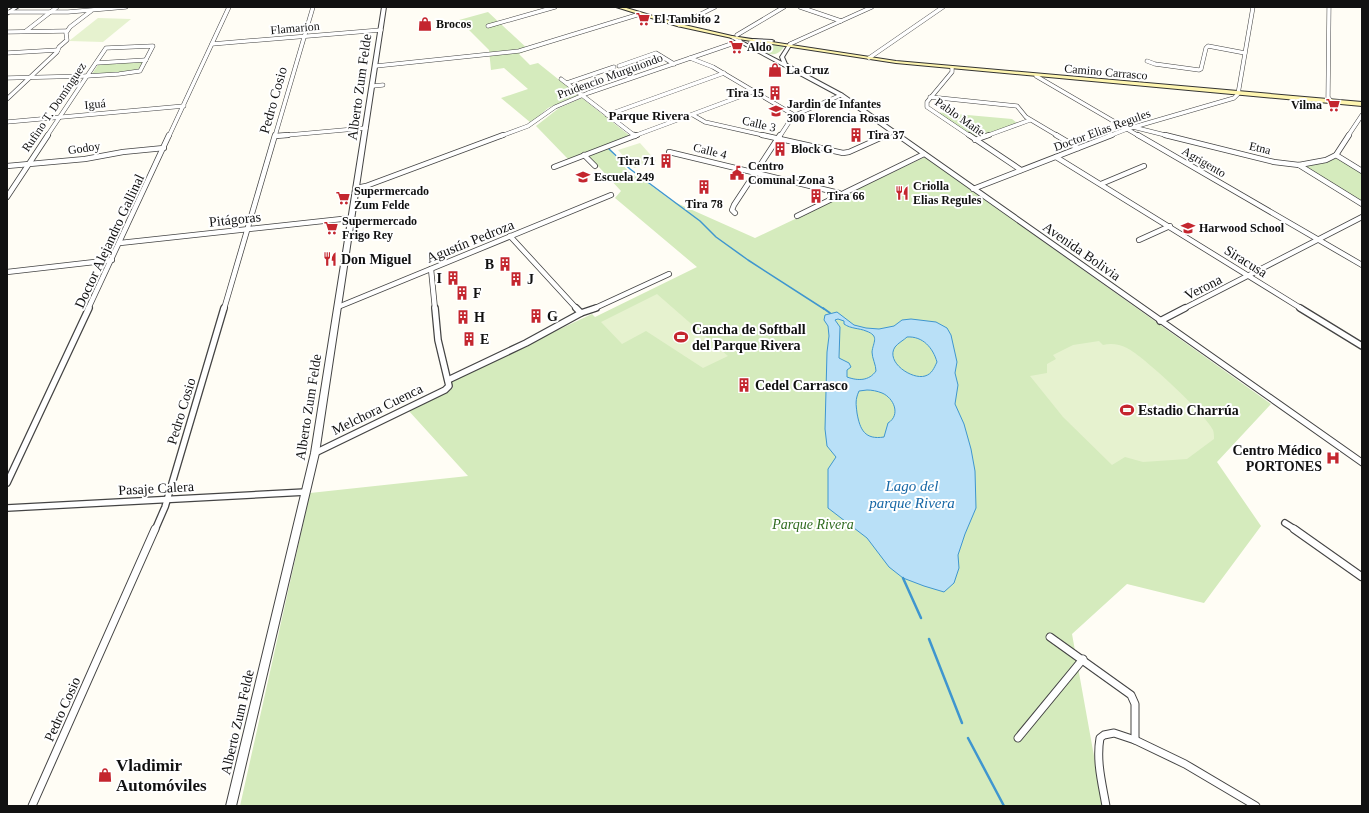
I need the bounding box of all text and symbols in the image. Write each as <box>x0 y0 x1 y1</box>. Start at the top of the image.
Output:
supermarket icon: El Tambito 2 <box>635 11 651 27</box>
place label: El Tambito 2 <box>654 12 720 26</box>
shop icon: Brocos <box>417 16 433 32</box>
place label: Brocos <box>436 17 471 31</box>
street label: Flamarion <box>270 19 320 37</box>
street label: Alberto Zum Felde <box>345 33 374 141</box>
supermarket icon: Aldo <box>728 39 744 55</box>
place label: Aldo <box>747 40 772 54</box>
street label: Prudencio Murguiondo <box>555 50 665 102</box>
street label: Rufino T. Domínguez <box>19 60 89 154</box>
street label: Camino Carrasco <box>1064 61 1148 83</box>
shop icon: La Cruz <box>767 62 783 78</box>
place label: La Cruz <box>786 63 830 77</box>
street label: Pedro Cosio <box>257 65 290 135</box>
building icon: Tira 15 <box>767 85 783 101</box>
place label: Tira 15 <box>727 86 764 100</box>
street label: Pablo Mañe <box>932 95 988 139</box>
street label: Iguá <box>84 96 107 112</box>
place label: Jardin de Infantes 300 Florencia Rosas <box>787 97 890 125</box>
supermarket icon: Vilma <box>1325 97 1341 113</box>
place label: Vilma <box>1291 98 1322 112</box>
school or university icon: Jardin de Infantes 300 Florencia Rosas <box>768 103 784 119</box>
street label: Doctor Elias Regules <box>1052 106 1153 154</box>
district label: Parque Rivera <box>609 108 690 123</box>
street label: Calle 3 <box>741 113 777 135</box>
building icon: Tira 37 <box>848 127 864 143</box>
place label: Tira 37 <box>867 128 904 142</box>
street label: Godoy <box>67 139 101 157</box>
street label: Etna <box>1248 139 1273 157</box>
street label: Calle 4 <box>692 140 728 162</box>
building icon: Block G <box>772 141 788 157</box>
place label: Block G <box>791 142 833 156</box>
street label: Agrigento <box>1179 144 1229 180</box>
building icon: Tira 71 <box>658 153 674 169</box>
place label: Tira 71 <box>618 154 655 168</box>
place label: Centro Comunal Zona 3 <box>748 159 834 187</box>
public building icon: Centro Comunal Zona 3 <box>729 165 745 181</box>
school or university icon: Escuela 249 <box>575 169 591 185</box>
place label: Escuela 249 <box>594 170 654 184</box>
street label: Doctor Alejandro Gallinal <box>72 172 147 311</box>
building icon: Tira 78 <box>696 179 712 195</box>
place label: Criolla Elias Regules <box>913 179 982 207</box>
place label: Supermercado Zum Felde <box>354 184 429 212</box>
restaurant icon: Criolla Elias Regules <box>894 185 910 201</box>
building icon: Tira 66 <box>808 188 824 204</box>
place label: Tira 66 <box>827 189 864 203</box>
supermarket icon: Supermercado Zum Felde <box>335 190 351 206</box>
place label: Tira 78 <box>685 197 723 211</box>
street label: Pitágoras <box>208 209 262 230</box>
place label: Supermercado Frigo Rey <box>342 214 417 242</box>
street label: Agustín Pedroza <box>424 217 517 266</box>
street label: Avenida Bolivia <box>1040 219 1124 284</box>
supermarket icon: Supermercado Frigo Rey <box>323 220 339 236</box>
school or university icon: Harwood School <box>1180 220 1196 236</box>
place label: Harwood School <box>1199 221 1285 235</box>
street label: Siracusa <box>1222 242 1270 281</box>
restaurant icon: Don Miguel <box>322 251 338 267</box>
place label: Don Miguel <box>341 252 412 267</box>
building icon: B <box>497 256 513 272</box>
place label: B <box>485 257 494 272</box>
building icon: I <box>445 270 461 286</box>
place label: I <box>437 271 442 286</box>
building icon: J <box>508 271 524 287</box>
street label: Verona <box>1182 271 1225 303</box>
place label: J <box>527 272 534 287</box>
building icon: F <box>454 285 470 301</box>
place label: F <box>473 286 482 301</box>
building icon: G <box>528 308 544 324</box>
building icon: H <box>455 309 471 325</box>
place label: G <box>547 309 558 324</box>
place label: H <box>474 310 485 325</box>
place label: Cancha de Softball del Parque Rivera <box>692 322 806 353</box>
sports icon: Cancha de Softball del Parque Rivera <box>673 329 689 345</box>
building icon: E <box>461 331 477 347</box>
place label: E <box>480 332 489 347</box>
street label: Alberto Zum Felde <box>293 353 324 461</box>
street label: Pedro Cosio <box>164 376 199 446</box>
building icon: Cedel Carrasco <box>736 377 752 393</box>
place label: Cedel Carrasco <box>755 378 848 393</box>
street label: Melchora Cuenca <box>329 381 426 438</box>
sports icon: Estadio Charrúa <box>1119 402 1135 418</box>
place label: Estadio Charrúa <box>1138 403 1239 418</box>
place label: Centro Médico PORTONES <box>1232 443 1322 474</box>
hospital icon: Centro Médico PORTONES <box>1325 450 1341 466</box>
water label: Lago del parque Rivera <box>868 478 955 511</box>
street label: Pasaje Calera <box>118 479 195 498</box>
park label: Parque Rivera <box>771 517 854 532</box>
street label: Alberto Zum Felde <box>218 668 257 776</box>
street label: Pedro Cosio <box>42 675 83 744</box>
place label: Vladimir Automóviles <box>116 756 207 795</box>
shop icon: Vladimir Automóviles <box>97 767 113 783</box>

